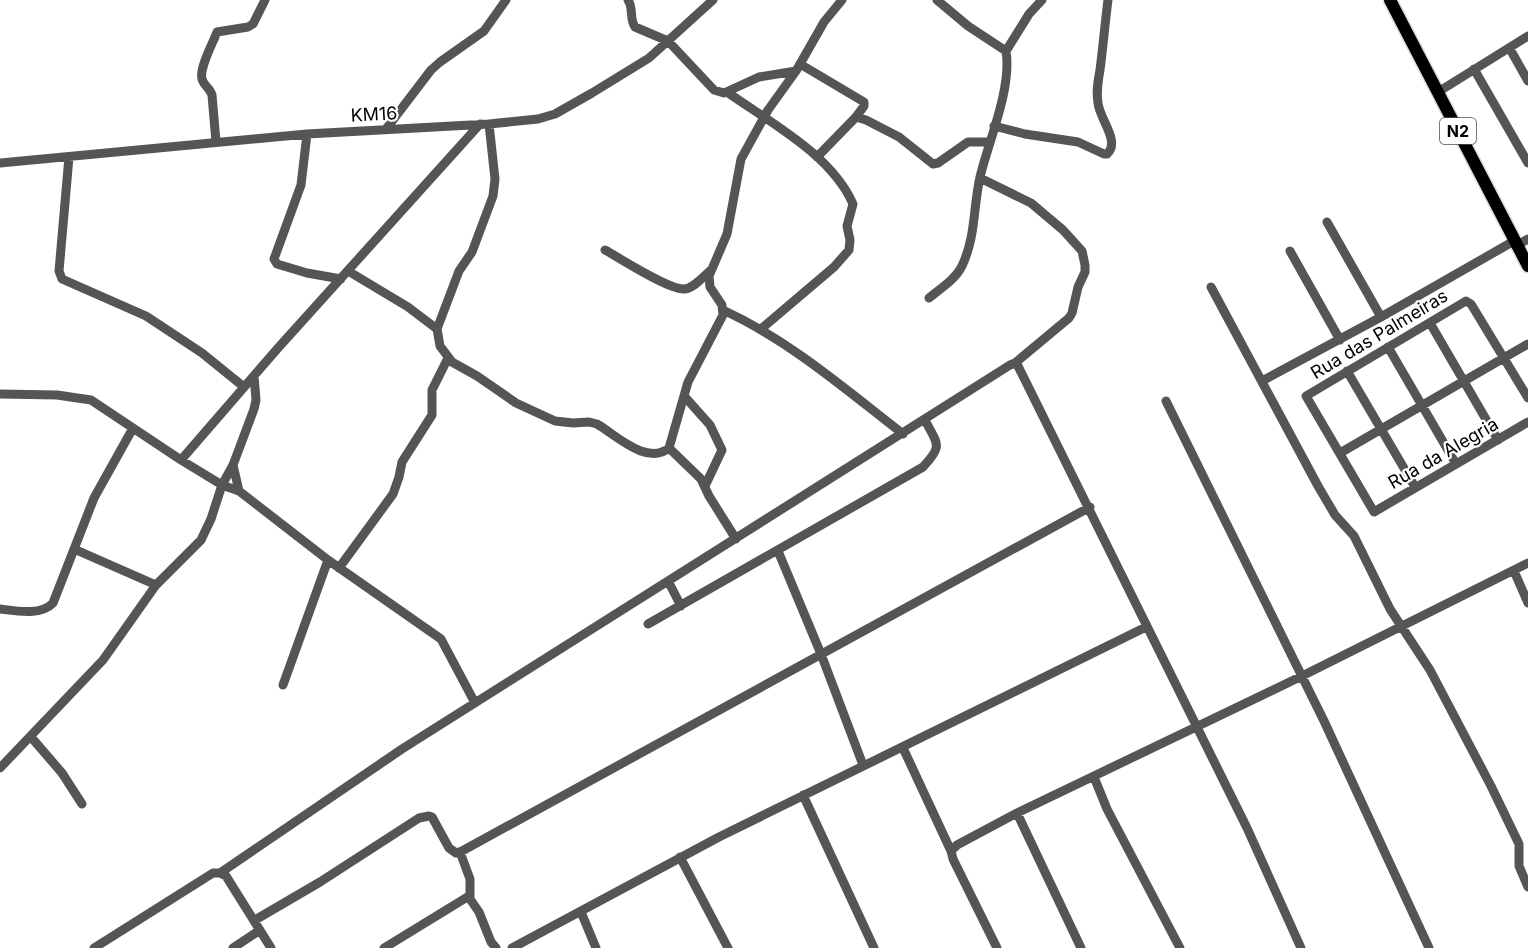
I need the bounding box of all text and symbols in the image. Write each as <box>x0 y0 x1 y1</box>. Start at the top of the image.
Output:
street label: KM16 <box>350 102 398 126</box>
road number: N2 <box>1440 118 1476 144</box>
street label: Rua das Palmeiras <box>1307 285 1451 383</box>
street label: Rua da Alegria <box>1384 413 1502 493</box>

